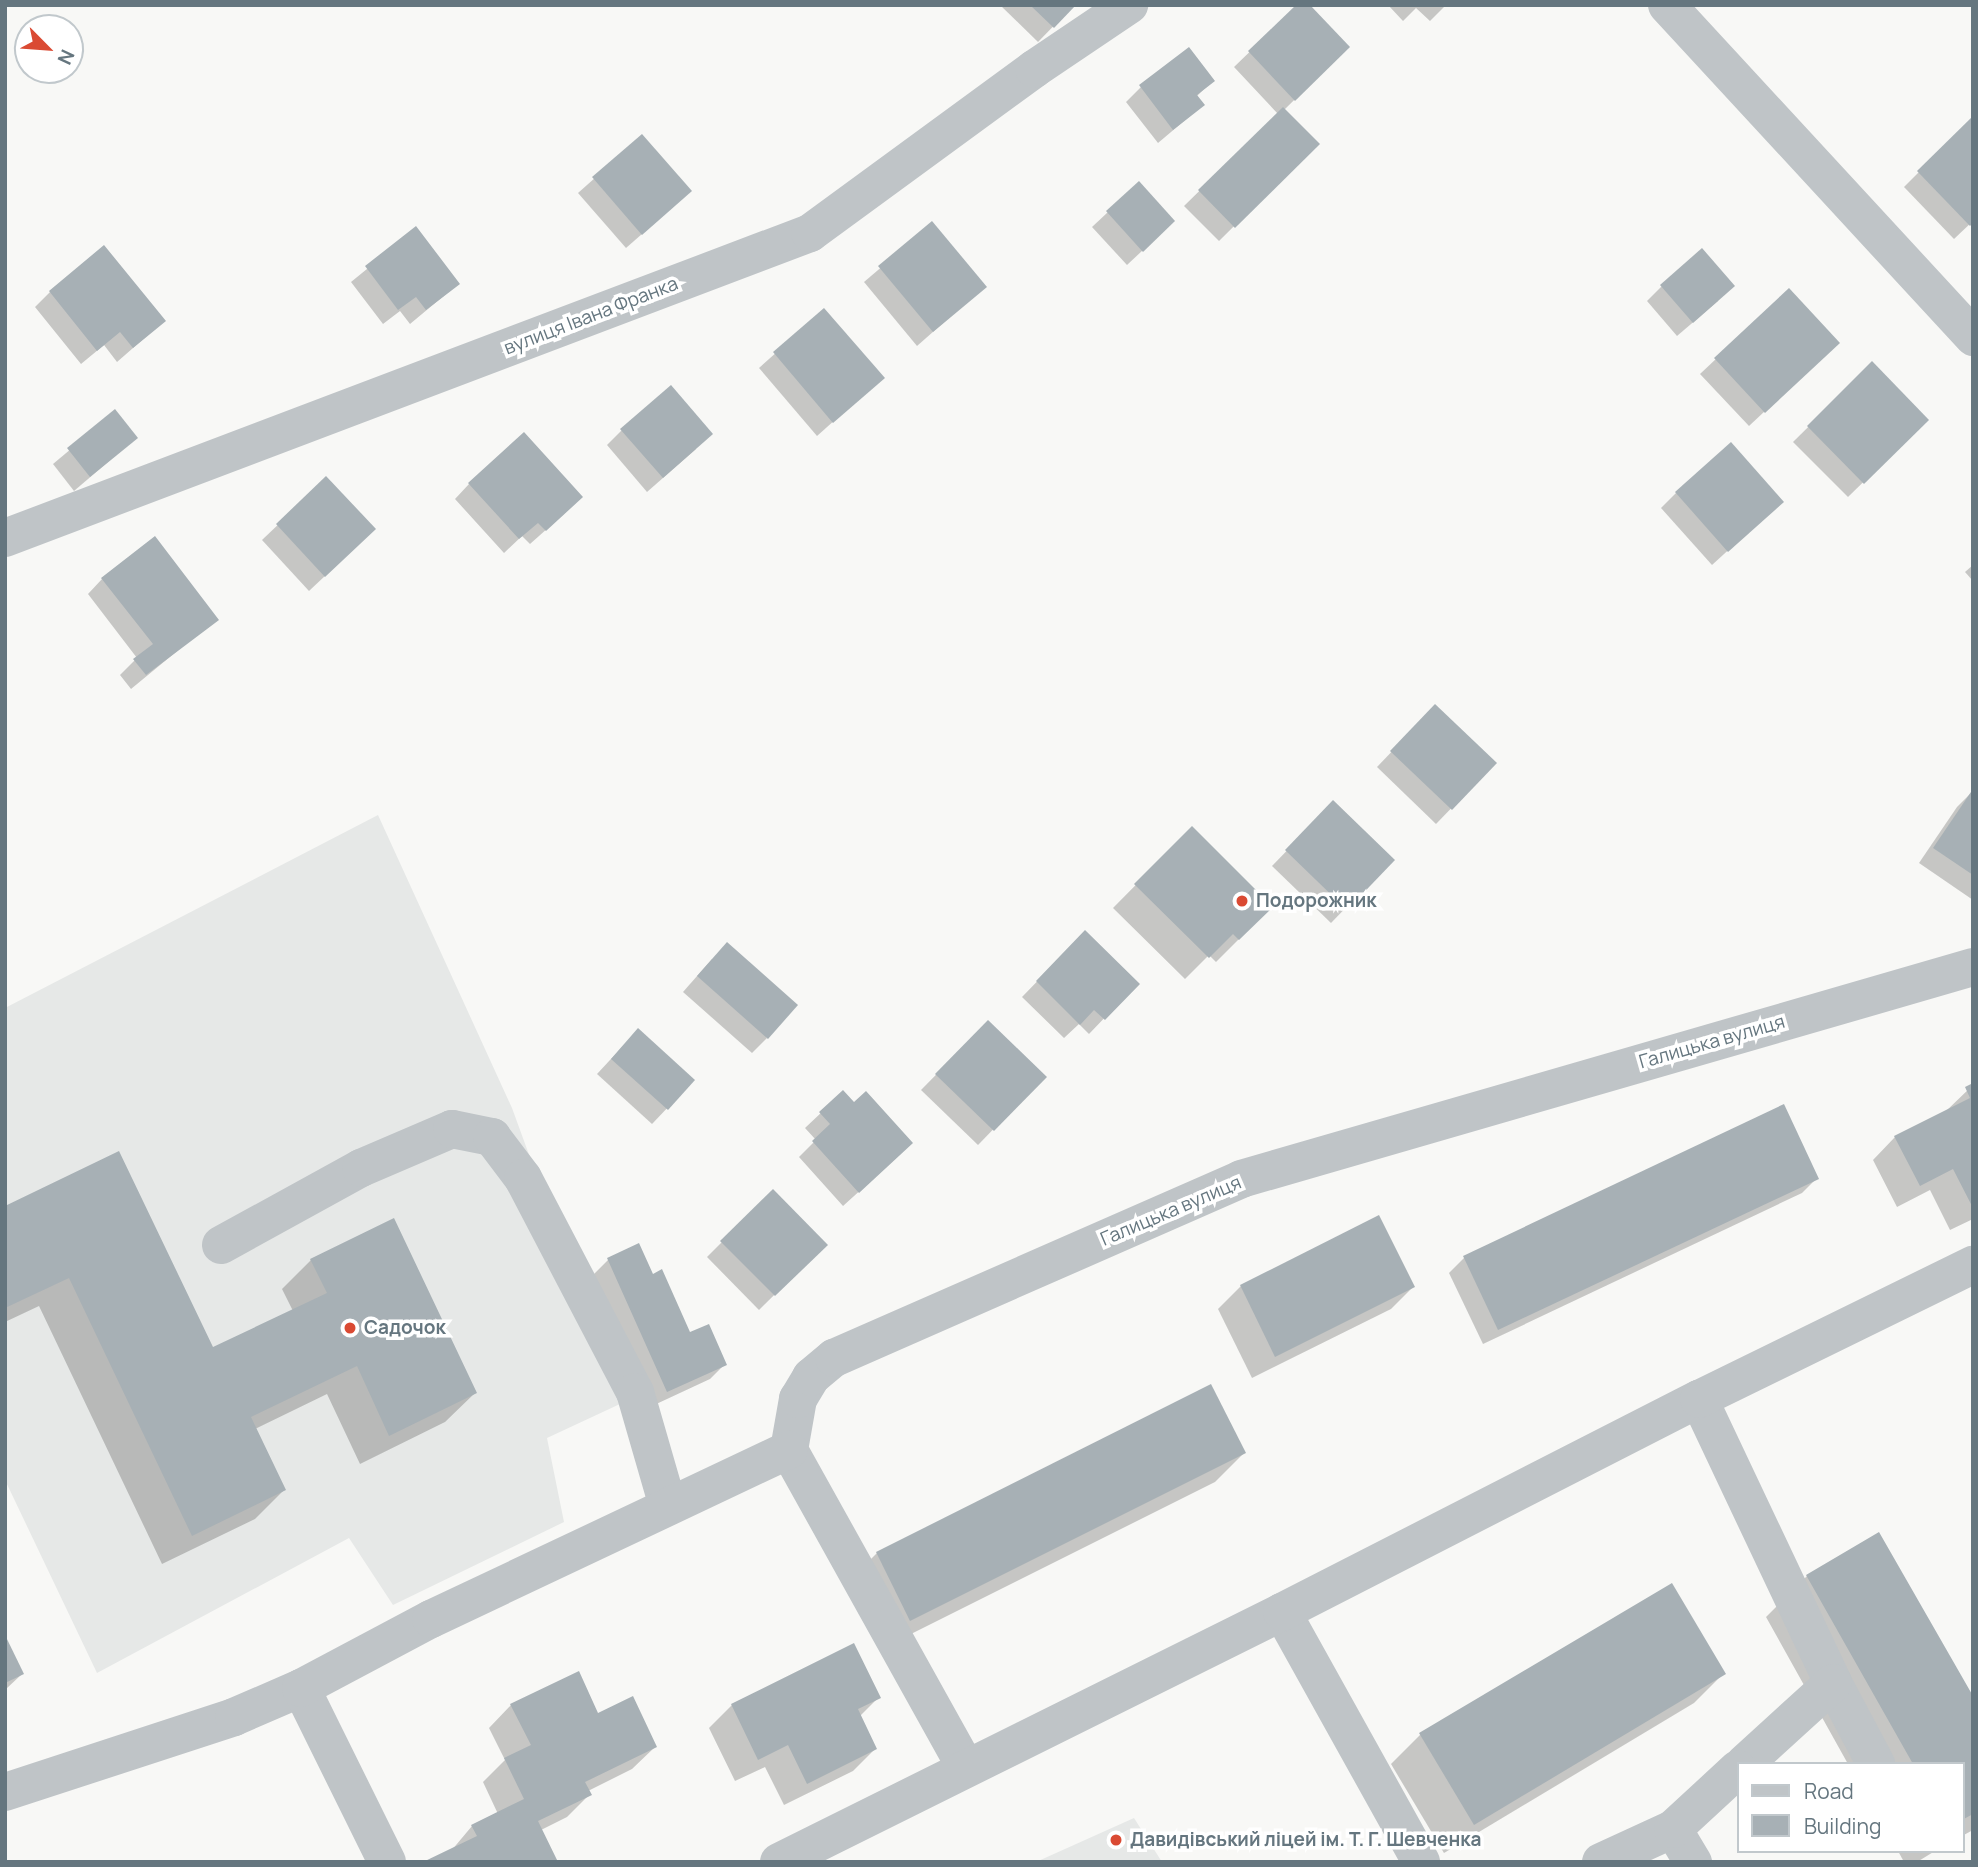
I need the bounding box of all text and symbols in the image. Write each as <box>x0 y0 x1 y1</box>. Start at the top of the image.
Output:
north arrow <box>14 14 84 84</box>
text: N <box>52 45 81 69</box>
street label: вулиця Івана Франка <box>501 272 681 360</box>
place label: Подорожник <box>1256 890 1377 912</box>
marker: Подорожник <box>1234 893 1250 909</box>
street label: Галицька вулиця <box>1637 1010 1787 1074</box>
street label: Галицька вулиця <box>1097 1171 1245 1251</box>
place label: Садочок <box>364 1317 446 1339</box>
marker: Садочок <box>342 1320 358 1336</box>
legend <box>1736 1762 1964 1853</box>
text: Road <box>1804 1777 1854 1805</box>
text: Building <box>1804 1812 1881 1840</box>
place label: Давидівський ліцей ім. Т. Г. Шевченка <box>1130 1829 1482 1851</box>
marker: Давидівський ліцей ім. Т. Г. Шевченка <box>1108 1832 1124 1848</box>

